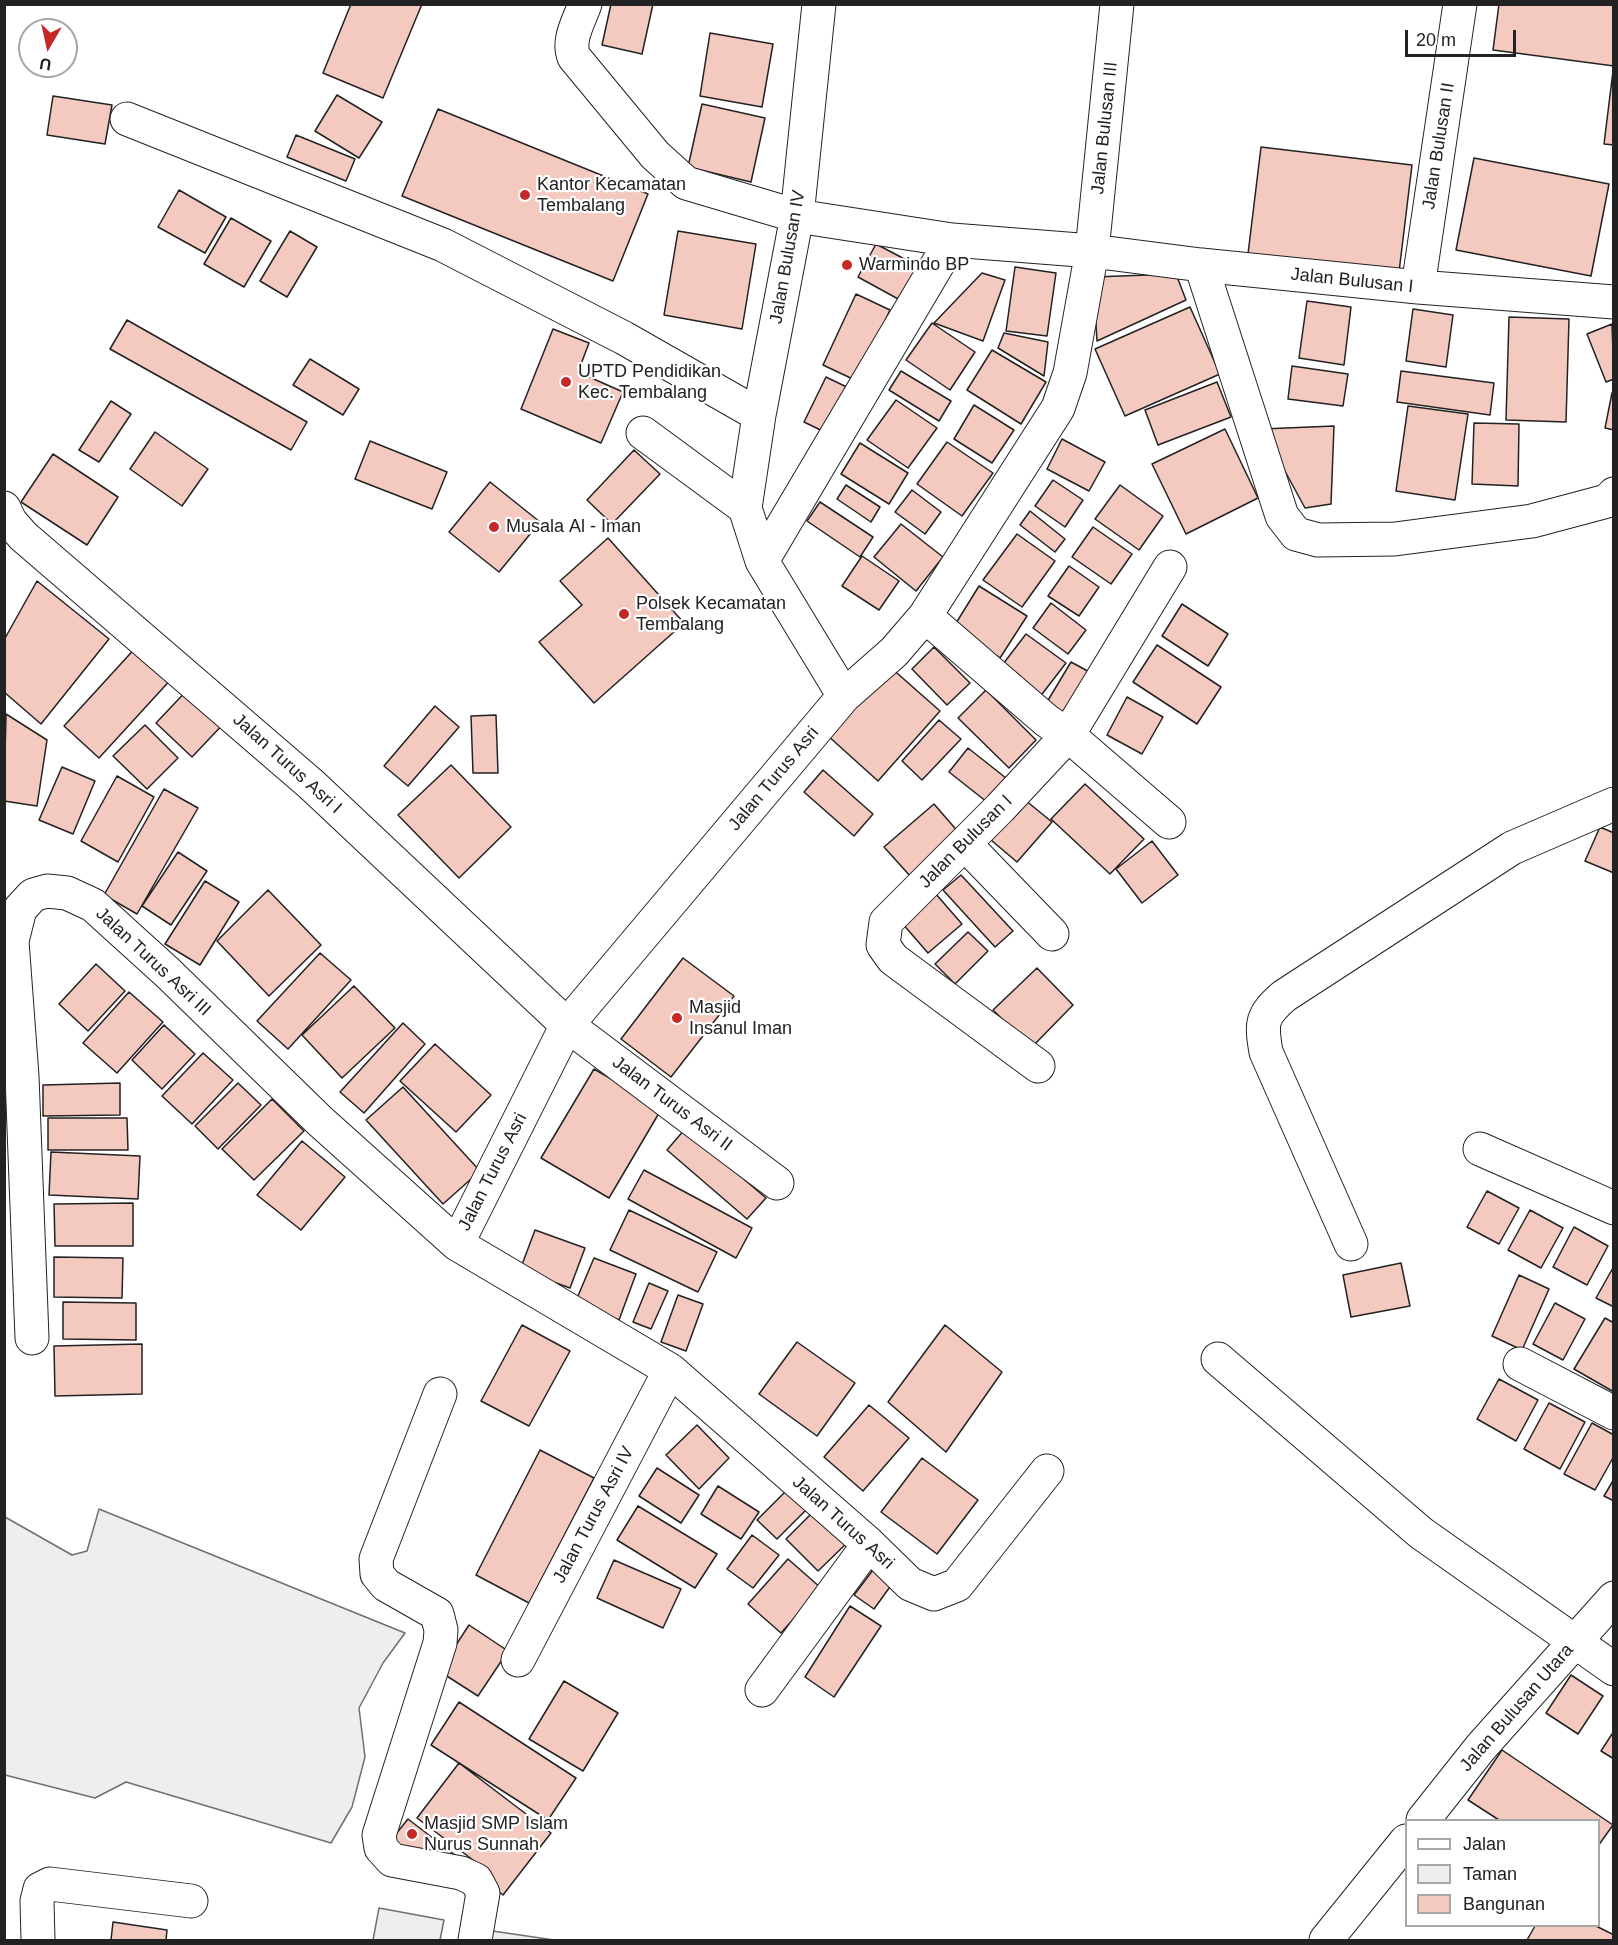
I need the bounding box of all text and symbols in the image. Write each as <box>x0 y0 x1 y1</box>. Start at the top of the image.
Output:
north arrow <box>18 18 78 78</box>
scale bar <box>1408 18 1519 56</box>
text: 20 m <box>1416 30 1456 50</box>
text: U <box>38 55 52 74</box>
street label: Jalan Bulusan III <box>1087 61 1123 195</box>
street label: Jalan Bulusan II <box>1418 81 1460 211</box>
place label: Kantor Kecamatan Tembalang <box>537 174 686 216</box>
marker: Kantor Kecamatan Tembalang <box>518 188 532 202</box>
street label: Jalan Bulusan IV <box>766 189 810 325</box>
place label: Warmindo BP <box>859 254 969 276</box>
marker: Warmindo BP <box>840 258 854 272</box>
street label: Jalan Bulusan I <box>1290 264 1414 298</box>
place label: UPTD Pendidikan Kec. Tembalang <box>578 361 721 404</box>
marker: UPTD Pendidikan Kec. Tembalang <box>559 375 573 389</box>
place label: Musala Al - Iman <box>506 516 641 538</box>
marker: Musala Al - Iman <box>487 520 501 534</box>
place label: Polsek Kecamatan Tembalang <box>636 593 786 636</box>
marker: Polsek Kecamatan Tembalang <box>617 607 631 621</box>
street label: Jalan Turus Asri I <box>228 709 346 819</box>
street label: Jalan Turus Asri <box>724 723 824 835</box>
street label: Jalan Bulusan I <box>915 791 1017 893</box>
street label: Jalan Turus Asri III <box>91 903 215 1021</box>
place label: Masjid Insanul Iman <box>689 997 792 1040</box>
marker: Masjid Insanul Iman <box>670 1011 684 1025</box>
street label: Jalan Turus Asri II <box>608 1052 736 1156</box>
street label: Jalan Turus Asri <box>454 1109 532 1235</box>
street label: Jalan Turus Asri IV <box>549 1443 639 1587</box>
street label: Jalan Turus Asri <box>788 1472 898 1574</box>
street label: Jalan Bulusan Utara <box>1456 1640 1578 1776</box>
place label: Masjid SMP Islam Nurus Sunnah <box>424 1813 568 1856</box>
legend <box>1405 1819 1600 1927</box>
marker: Masjid SMP Islam Nurus Sunnah <box>405 1827 419 1841</box>
text: Jalan <box>1463 1834 1506 1854</box>
text: Taman <box>1463 1864 1517 1884</box>
text: Bangunan <box>1463 1894 1545 1914</box>

